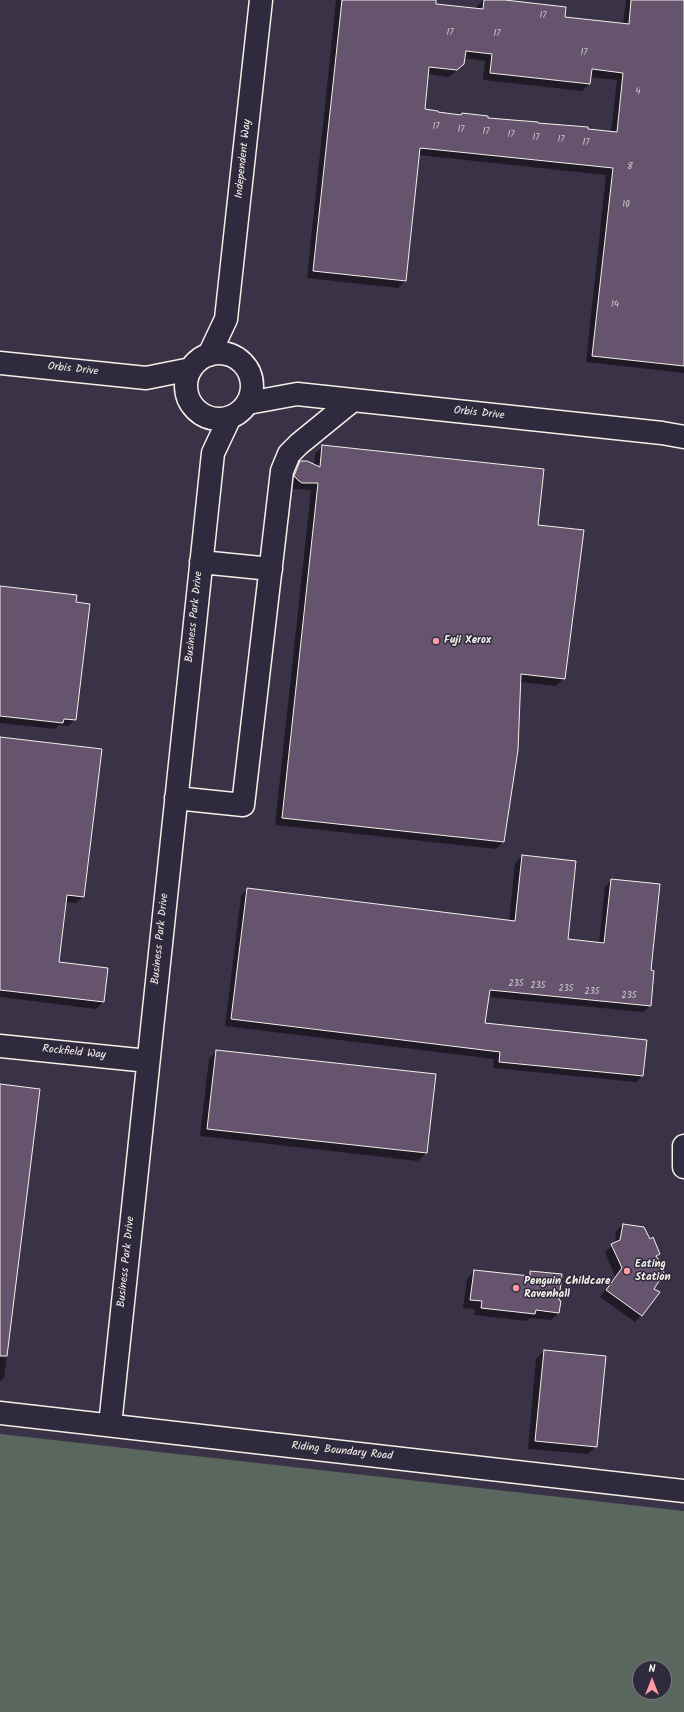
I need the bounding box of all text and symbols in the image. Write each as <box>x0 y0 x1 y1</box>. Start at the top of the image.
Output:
house number: 17 <box>540 11 546 21</box>
house number: 17 <box>447 28 453 38</box>
house number: 17 <box>494 29 500 39</box>
house number: 17 <box>581 48 587 58</box>
house number: 4 <box>636 87 640 97</box>
street label: Independent Way <box>233 119 255 199</box>
house number: 17 <box>433 122 439 132</box>
house number: 17 <box>458 125 464 135</box>
house number: 17 <box>483 127 489 137</box>
house number: 17 <box>508 130 514 140</box>
house number: 17 <box>533 133 539 143</box>
house number: 17 <box>558 135 564 145</box>
house number: 17 <box>583 138 589 148</box>
house number: 8 <box>627 162 633 172</box>
house number: 10 <box>622 200 630 210</box>
house number: 14 <box>611 300 619 310</box>
street label: Orbis Drive <box>47 361 99 379</box>
street label: Orbis Drive <box>453 405 505 423</box>
street label: Business Park Drive <box>184 571 206 663</box>
place label: Fuji Xerox <box>444 634 491 648</box>
marker: Fuji Xerox <box>431 636 441 646</box>
street label: Business Park Drive <box>150 893 172 985</box>
house number: 235 <box>508 979 524 989</box>
house number: 235 <box>530 981 546 991</box>
house number: 235 <box>558 984 574 994</box>
house number: 235 <box>584 987 600 997</box>
house number: 235 <box>621 991 637 1001</box>
street label: Rockfield Way <box>42 1043 106 1063</box>
street label: Business Park Drive <box>116 1216 138 1308</box>
place label: Eating Station <box>635 1258 671 1284</box>
marker: Eating Station <box>622 1266 632 1276</box>
place label: Penguin Childcare Ravenhall <box>524 1275 610 1301</box>
marker: Penguin Childcare Ravenhall <box>511 1283 521 1293</box>
street label: Riding Boundary Road <box>291 1440 393 1464</box>
north arrow <box>632 1660 672 1700</box>
text: N <box>649 1660 655 1678</box>

